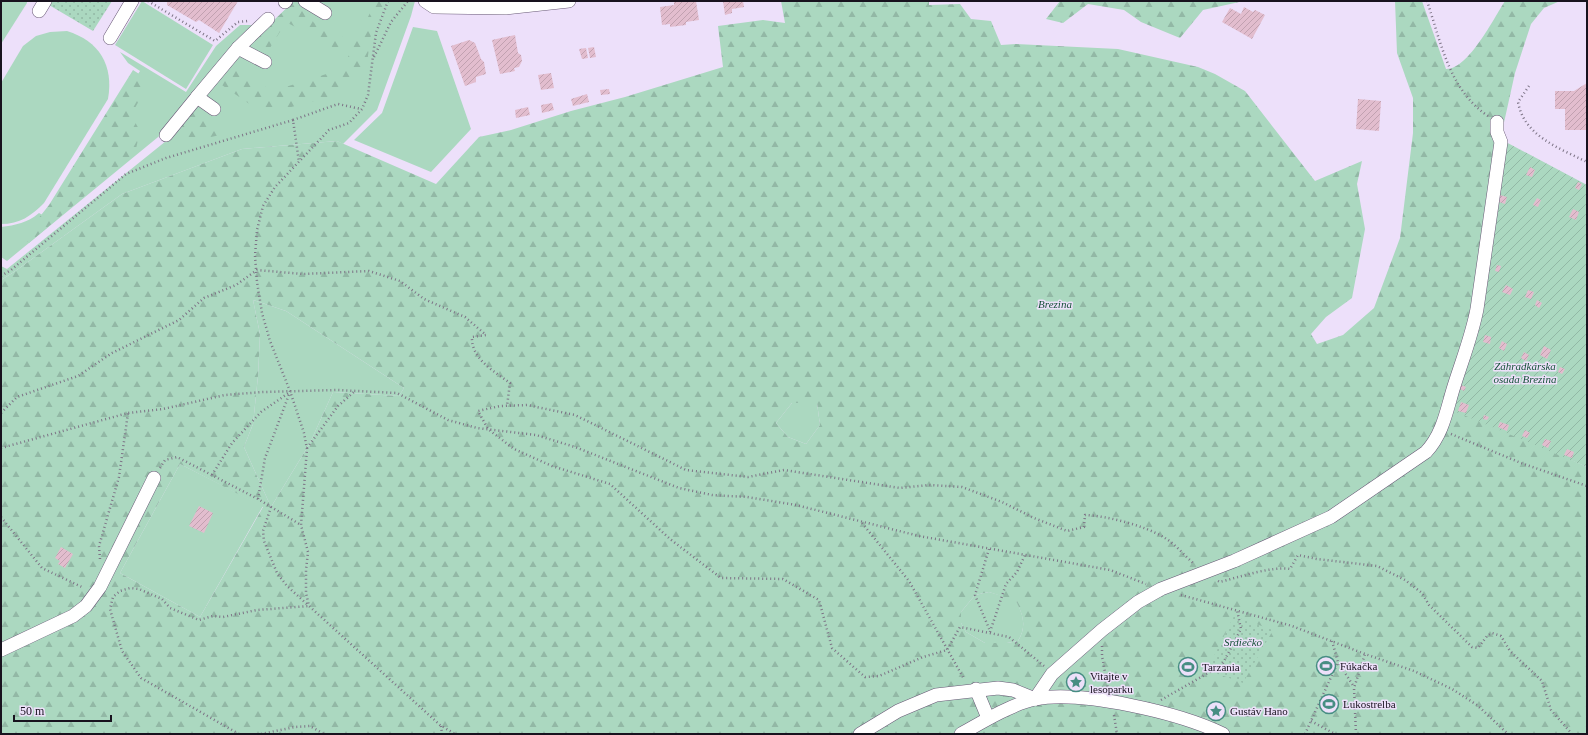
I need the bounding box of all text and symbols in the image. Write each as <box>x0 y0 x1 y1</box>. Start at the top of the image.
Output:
park label: Brezina <box>1038 298 1072 310</box>
park label: Záhradkárska osada Brezina <box>1494 360 1557 385</box>
park label: Srdiečko <box>1224 636 1263 648</box>
sports icon: Fúkačka <box>1315 655 1337 677</box>
sports icon: Tarzania <box>1177 656 1199 678</box>
place label: Fúkačka <box>1340 660 1377 672</box>
place label: Tarzania <box>1202 661 1240 673</box>
place label: Vitajte v lesoparku <box>1090 670 1133 695</box>
place icon: Vitajte v lesoparku <box>1065 671 1087 693</box>
sports icon: Lukostrelba <box>1318 693 1340 715</box>
scale bar <box>14 697 111 723</box>
place label: Lukostrelba <box>1343 698 1396 710</box>
place icon: Gustáv Hano <box>1205 700 1227 722</box>
text: 50 m <box>20 704 45 718</box>
place label: Gustáv Hano <box>1230 705 1288 717</box>

